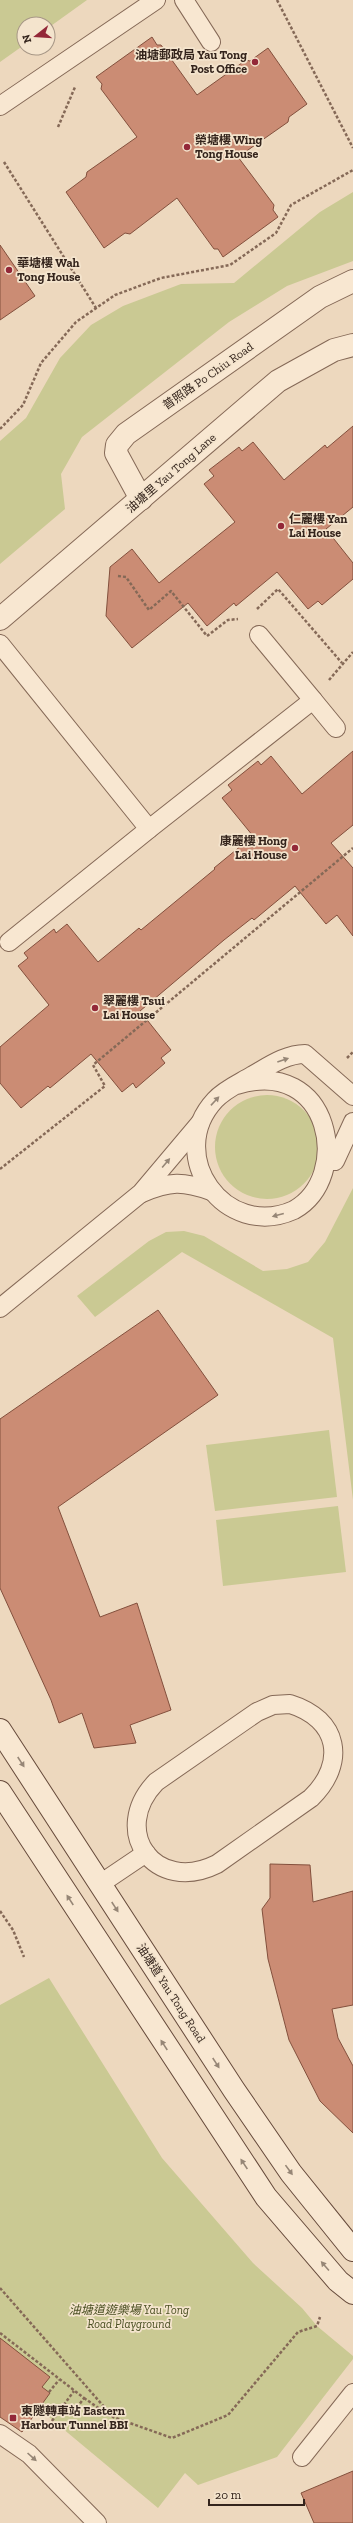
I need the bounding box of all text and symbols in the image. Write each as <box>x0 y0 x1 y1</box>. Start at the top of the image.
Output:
north arrow <box>16 16 56 56</box>
text: N <box>19 32 34 45</box>
place label: 油塘郵政局 Yau Tong Post Office <box>135 48 247 76</box>
marker: 油塘郵政局 Yau Tong Post Office <box>250 57 260 67</box>
place label: 榮塘樓 Wing Tong House <box>195 133 263 161</box>
marker: 榮塘樓 Wing Tong House <box>182 142 192 152</box>
place label: 華塘樓 Wah Tong House <box>17 256 80 284</box>
marker: 華塘樓 Wah Tong House <box>4 265 14 275</box>
street label: 普照路 Po Chiu Road <box>160 339 256 413</box>
street label: 油塘里 Yau Tong Lane <box>123 430 219 516</box>
place label: 仁麗樓 Yan Lai House <box>289 512 347 540</box>
marker: 仁麗樓 Yan Lai House <box>276 521 286 531</box>
place label: 康麗樓 Hong Lai House <box>220 834 287 862</box>
marker: 康麗樓 Hong Lai House <box>290 843 300 853</box>
place label: 翠麗樓 Tsui Lai House <box>103 994 165 1022</box>
marker: 翠麗樓 Tsui Lai House <box>90 1003 100 1013</box>
one-way arrow <box>278 1056 290 1062</box>
one-way arrow <box>210 1096 220 1106</box>
one-way arrow <box>162 1158 171 1168</box>
one-way arrow <box>272 1212 284 1218</box>
one-way arrow <box>17 1757 25 1768</box>
one-way arrow <box>67 1895 74 1906</box>
one-way arrow <box>111 1902 119 1912</box>
street label: 油塘道 Yau Tong Road <box>134 1941 208 2045</box>
one-way arrow <box>160 2039 168 2050</box>
one-way arrow <box>212 2058 220 2068</box>
one-way arrow <box>240 2159 248 2170</box>
one-way arrow <box>285 2165 293 2176</box>
one-way arrow <box>321 2260 330 2271</box>
park label: 油塘道遊樂場 Yau Tong Road Playground <box>69 2303 190 2331</box>
place label: 東隧轉車站 Eastern Harbour Tunnel BBI <box>21 2404 128 2432</box>
marker: 東隧轉車站 Eastern Harbour Tunnel BBI <box>8 2413 18 2423</box>
one-way arrow <box>27 2452 36 2461</box>
scale bar <box>209 2481 304 2507</box>
text: 20 m <box>215 2488 242 2502</box>

